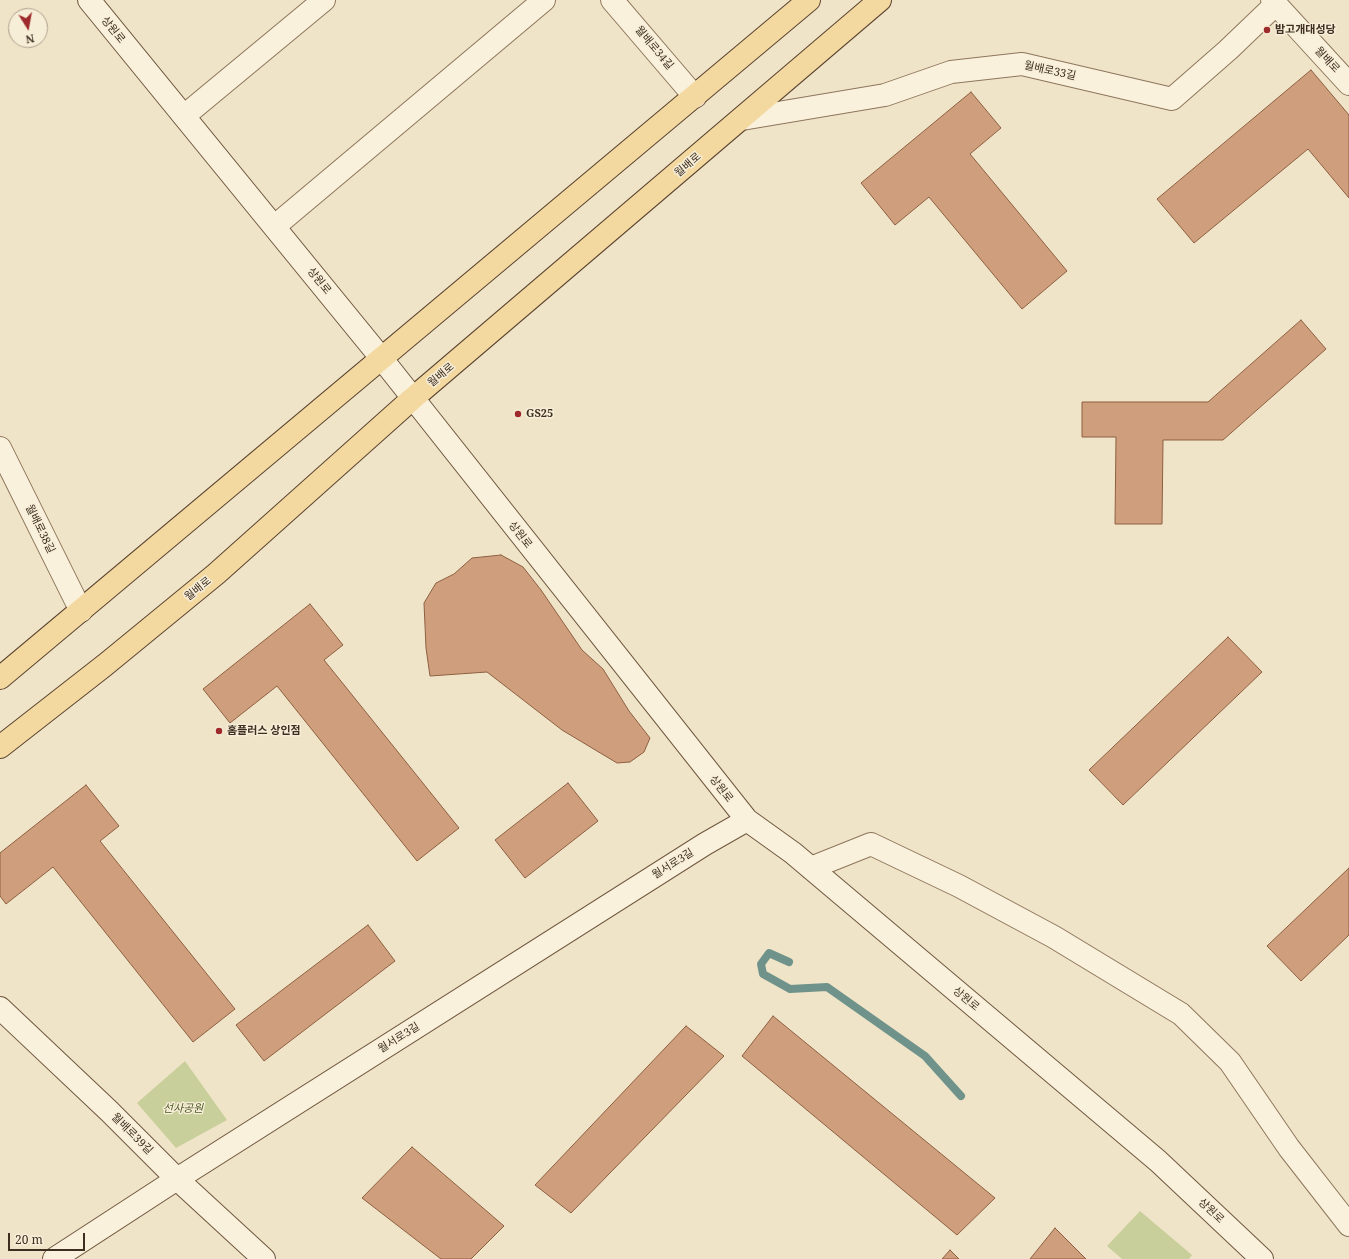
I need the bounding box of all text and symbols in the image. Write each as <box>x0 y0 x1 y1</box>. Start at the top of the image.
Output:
north arrow <box>8 8 48 48</box>
street label: 상원로 <box>98 14 128 46</box>
place label: 밤고개대성당 <box>1275 23 1336 37</box>
street label: 월배로34길 <box>632 24 676 72</box>
marker: 밤고개대성당 <box>1262 25 1272 35</box>
text: N <box>25 31 36 47</box>
street label: 월배로 <box>1312 44 1342 76</box>
street label: 월배로33길 <box>1023 59 1077 83</box>
street label: 월배로 <box>672 150 704 180</box>
street label: 상원로 <box>304 265 334 297</box>
street label: 월배로 <box>425 360 457 390</box>
place label: GS25 <box>526 407 553 421</box>
marker: GS25 <box>513 409 523 419</box>
street label: 월배로38길 <box>22 502 58 556</box>
street label: 상원로 <box>505 519 535 551</box>
street label: 월배로 <box>182 574 214 604</box>
place label: 홈플러스 상인점 <box>227 724 301 738</box>
marker: 홈플러스 상인점 <box>214 726 224 736</box>
street label: 상원로 <box>706 773 736 805</box>
street label: 월서로3길 <box>650 846 696 882</box>
street label: 상원로 <box>950 984 982 1014</box>
street label: 월서로3길 <box>376 1020 422 1056</box>
park label: 선사공원 <box>163 1102 203 1116</box>
street label: 월배로39길 <box>109 1111 155 1157</box>
street label: 상원로 <box>1195 1196 1227 1226</box>
scale bar <box>10 1225 87 1251</box>
text: 20 m <box>15 1231 43 1248</box>

